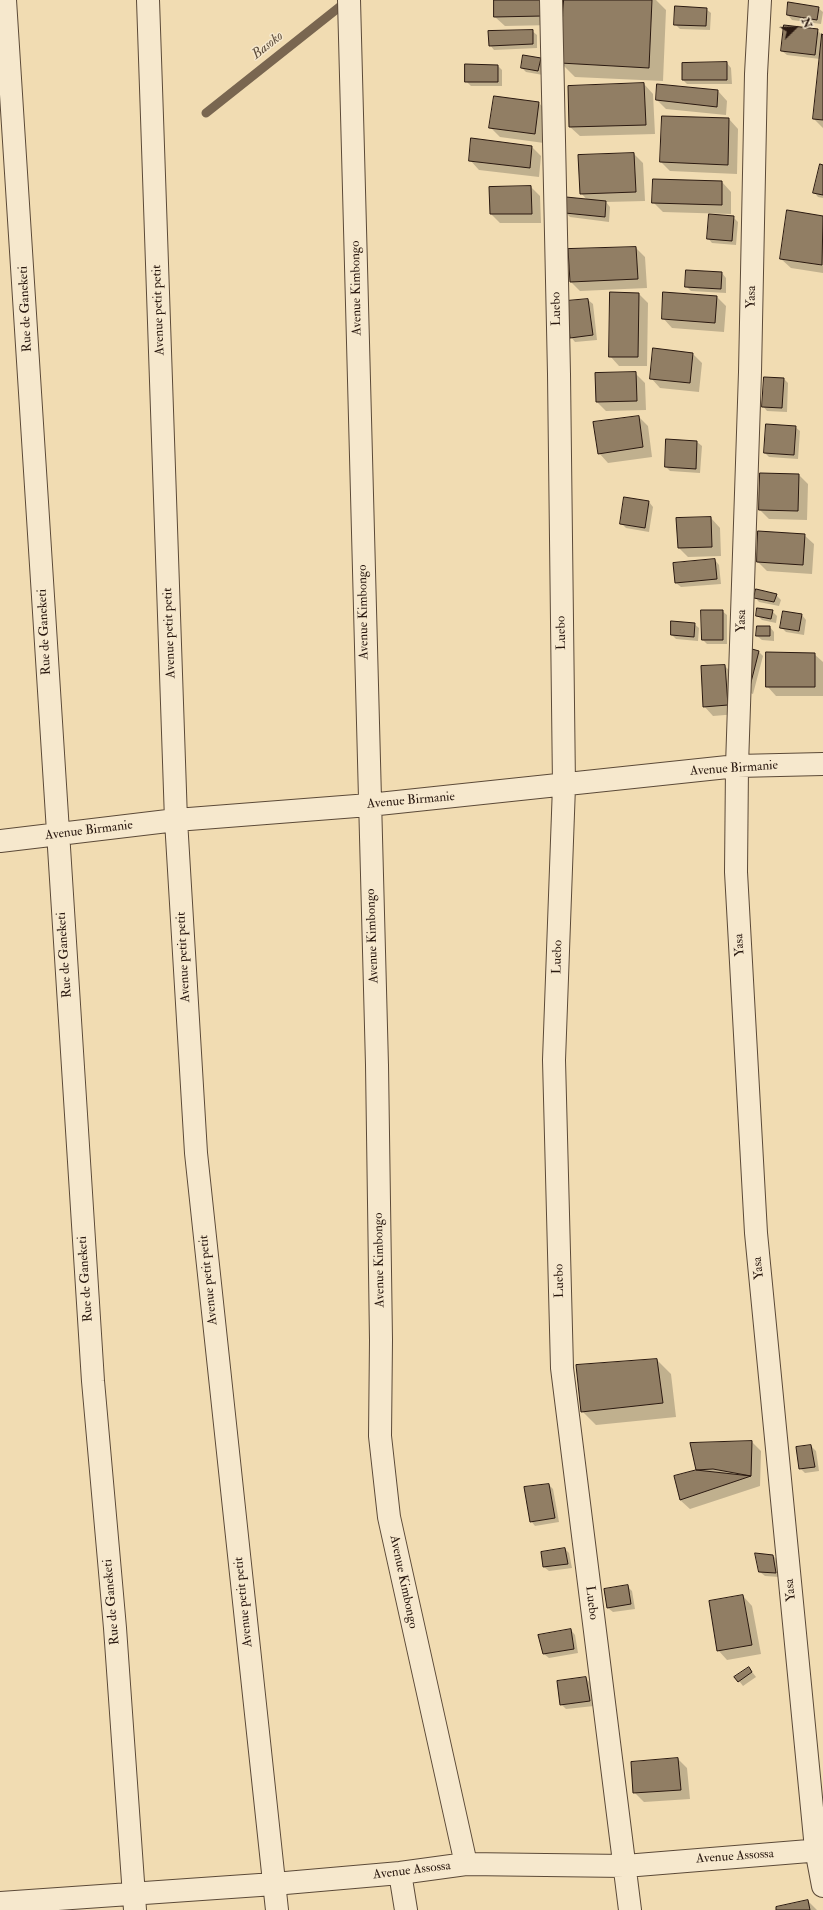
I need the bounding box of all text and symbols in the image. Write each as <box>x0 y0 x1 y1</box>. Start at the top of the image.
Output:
north arrow <box>775 8 815 48</box>
text: N <box>799 16 814 30</box>
water label: Basoko <box>249 28 287 64</box>
street label: Avenue Kimbongo <box>348 240 366 336</box>
street label: Avenue petit petit <box>150 264 168 356</box>
street label: Rue de Ganeketi <box>16 266 36 352</box>
street label: Yasa <box>744 285 760 309</box>
street label: Luebo <box>549 292 565 326</box>
street label: Avenue Kimbongo <box>355 564 373 660</box>
street label: Avenue petit petit <box>161 587 179 679</box>
street label: Rue de Ganeketi <box>35 589 55 675</box>
street label: Yasa <box>734 609 750 633</box>
street label: Luebo <box>554 616 570 650</box>
street label: Avenue Birmanie <box>690 758 778 780</box>
street label: Avenue Birmanie <box>366 789 456 813</box>
street label: Avenue Birmanie <box>44 818 134 844</box>
street label: Avenue Kimbongo <box>364 888 382 984</box>
street label: Rue de Ganeketi <box>54 911 76 999</box>
street label: Avenue petit petit <box>174 911 194 1003</box>
street label: Yasa <box>732 933 748 957</box>
street label: Luebo <box>550 940 566 974</box>
street label: Avenue Kimbongo <box>371 1212 389 1308</box>
street label: Avenue petit petit <box>197 1234 221 1326</box>
street label: Rue de Ganeketi <box>75 1235 97 1323</box>
street label: Yasa <box>750 1256 768 1280</box>
street label: Luebo <box>552 1264 568 1298</box>
street label: Avenue Kimbongo <box>386 1534 420 1630</box>
street label: Avenue petit petit <box>232 1556 256 1648</box>
street label: Rue de Ganeketi <box>100 1558 124 1646</box>
street label: Yasa <box>782 1578 800 1602</box>
street label: Luebo <box>581 1585 601 1621</box>
street label: Avenue Assossa <box>696 1846 774 1868</box>
street label: Avenue Assossa <box>372 1859 452 1883</box>

